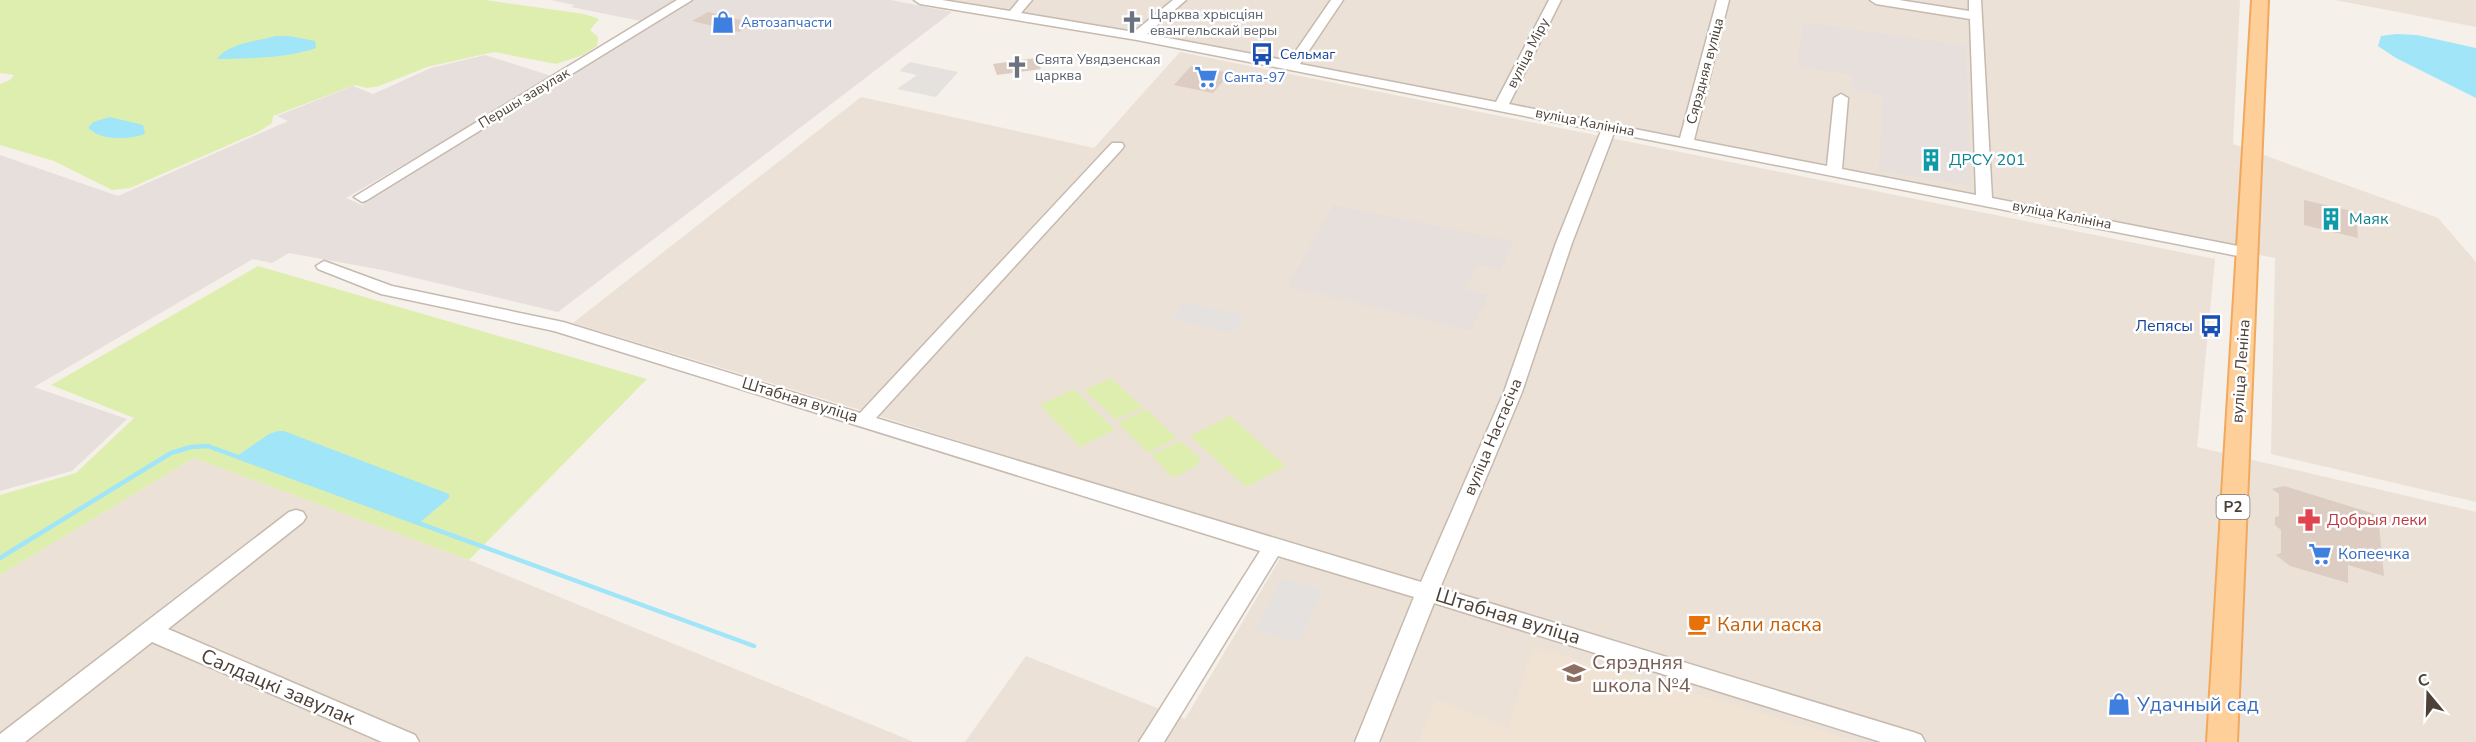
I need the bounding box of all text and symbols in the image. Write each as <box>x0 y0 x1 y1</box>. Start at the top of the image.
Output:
place label: Царква хрысціян евангельскай веры <box>1150 5 1277 40</box>
shop icon: Автозапчасти <box>710 9 736 35</box>
church icon: Царква хрысціян евангельскай веры <box>1119 9 1145 35</box>
place label: Автозапчасти <box>741 13 832 32</box>
street label: вуліца Міру <box>1502 14 1554 91</box>
street label: Сярэдняя вуліца <box>1682 16 1728 126</box>
bus stop icon: Сельмаг <box>1249 41 1275 67</box>
place label: Сельмаг <box>1280 45 1335 64</box>
place label: Свята Увядзенская царква <box>1035 50 1161 85</box>
church icon: Свята Увядзенская царква <box>1004 54 1030 80</box>
street label: Першы завулак <box>475 63 574 133</box>
supermarket icon: Санта-97 <box>1193 64 1219 90</box>
place label: Санта-97 <box>1224 68 1286 87</box>
street label: вуліца Калініна <box>1534 103 1636 141</box>
building icon: ДРСУ 201 <box>1918 147 1944 173</box>
place label: ДРСУ 201 <box>1949 149 2025 171</box>
street label: вуліца Калініна <box>2011 196 2113 234</box>
building icon: Маяк <box>2318 206 2344 232</box>
place label: Маяк <box>2349 208 2389 230</box>
bus stop icon: Лепясы <box>2198 313 2224 339</box>
place label: Лепясы <box>2135 315 2193 337</box>
street label: вуліца Леніна <box>2226 318 2256 424</box>
street label: Штабная вуліца <box>739 372 861 428</box>
street label: вуліца Настасіча <box>1458 375 1528 499</box>
road number: Р2 <box>2216 495 2250 519</box>
pharmacy icon: Добрыя леки <box>2296 507 2322 533</box>
place label: Добрыя леки <box>2327 509 2427 531</box>
supermarket icon: Копеечка <box>2307 541 2333 567</box>
place label: Копеечка <box>2338 543 2410 565</box>
street label: Штабная вуліца <box>1432 581 1584 651</box>
cafe icon: Кали ласка <box>1686 611 1712 637</box>
place label: Кали ласка <box>1717 611 1822 638</box>
street label: Салдацкі завулак <box>197 642 360 732</box>
place label: Сярэдняя школа №4 <box>1592 649 1691 699</box>
school or university icon: Сярэдняя школа №4 <box>1561 660 1587 686</box>
north arrow <box>2398 664 2458 724</box>
text: С <box>2415 669 2432 693</box>
shop icon: Удачный сад <box>2106 691 2132 717</box>
place label: Удачный сад <box>2136 691 2259 718</box>

